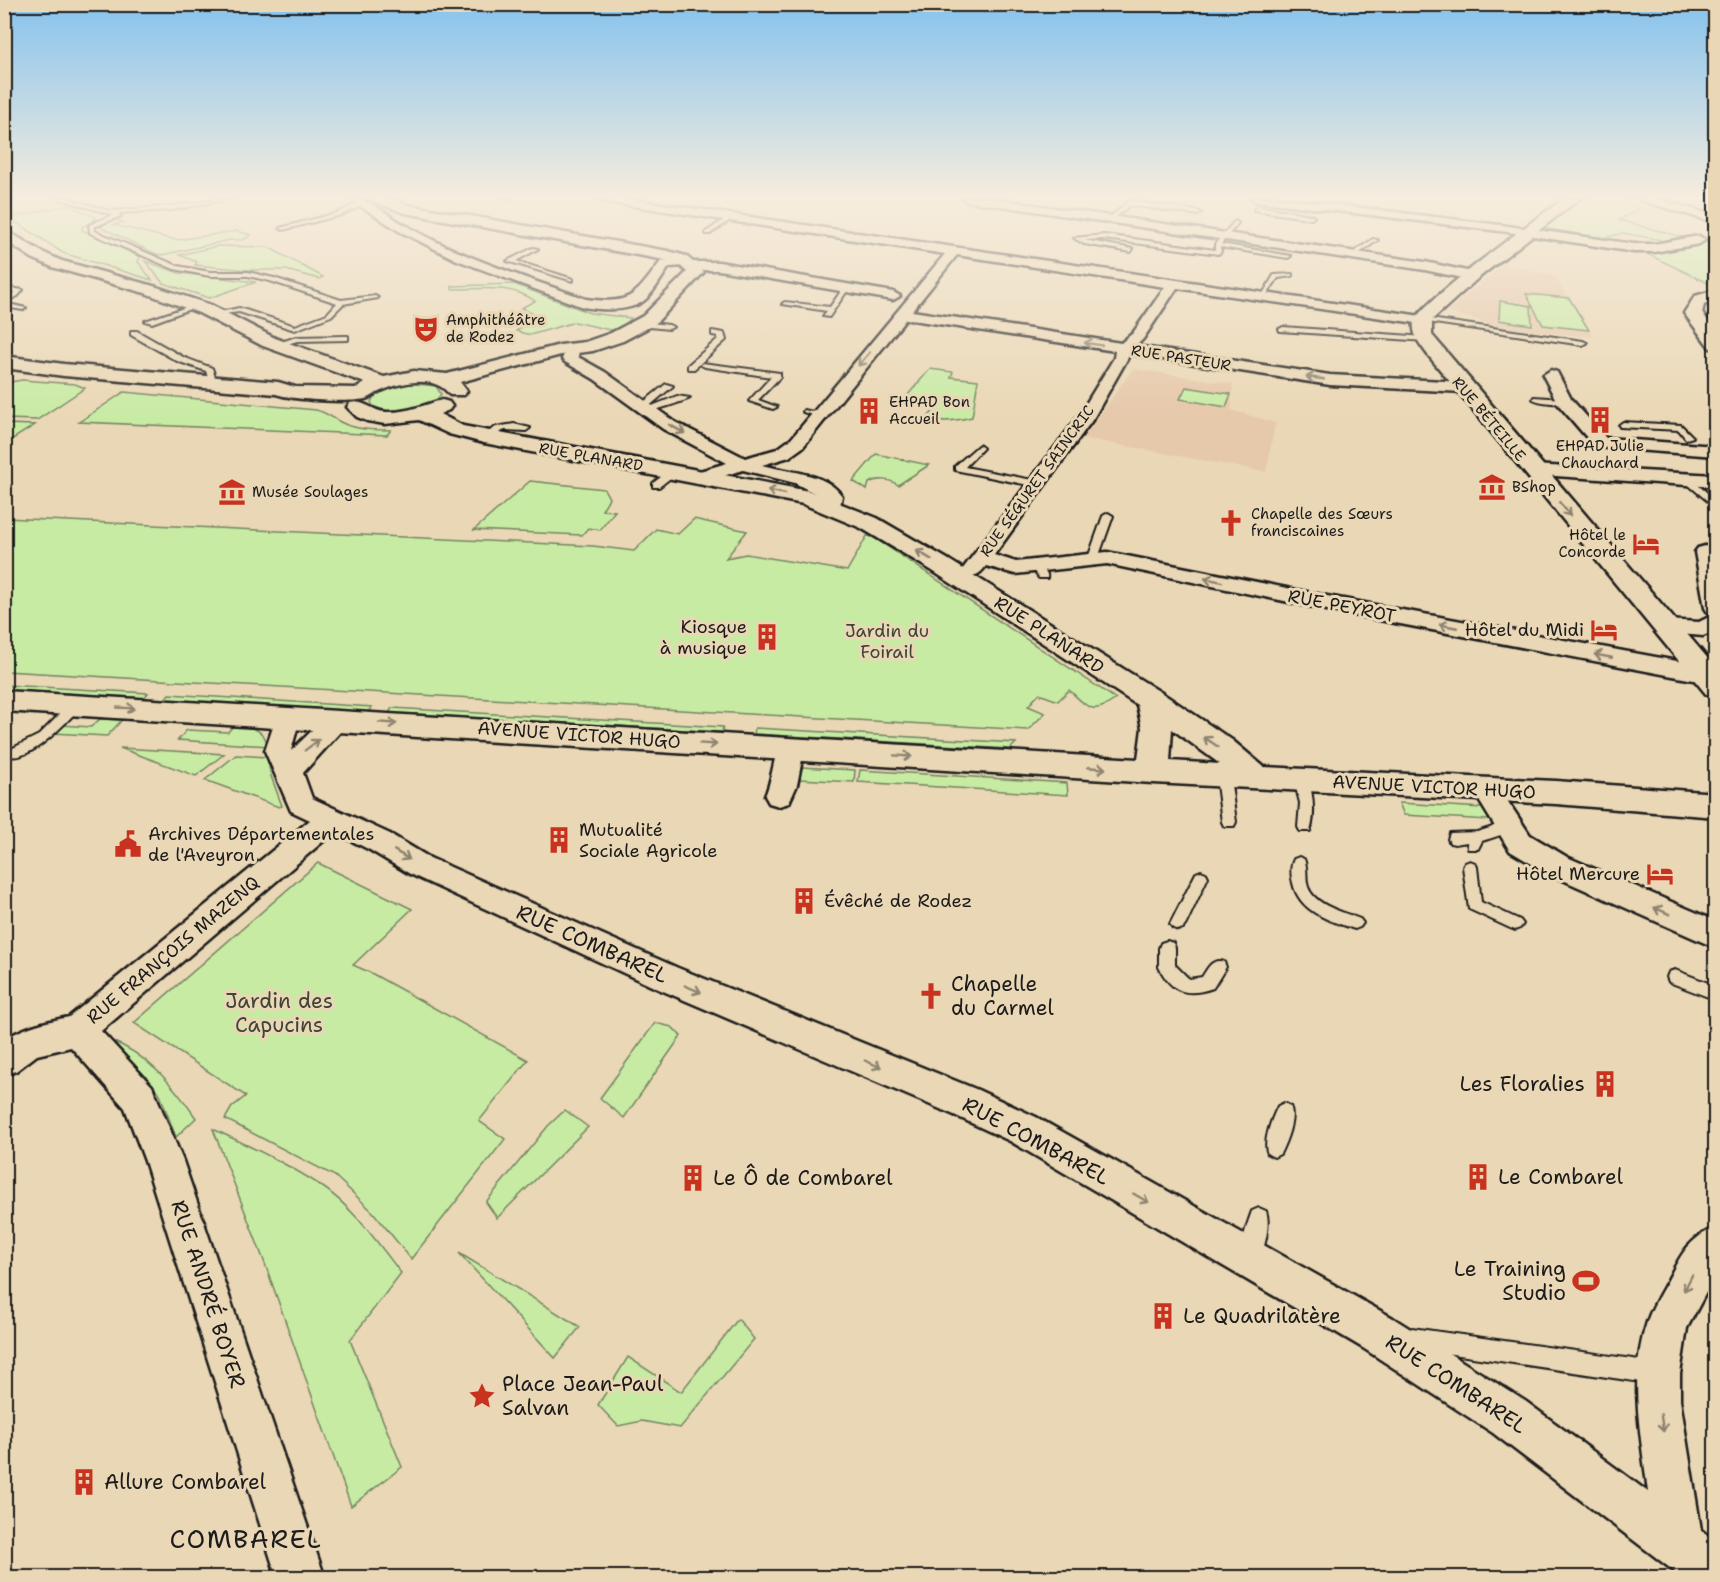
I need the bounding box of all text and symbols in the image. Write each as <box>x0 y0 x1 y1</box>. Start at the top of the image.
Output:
place label: Amphithéâtre de Rodez <box>446 310 546 347</box>
theatre icon: Amphithéâtre de Rodez <box>411 314 441 344</box>
one-way arrow <box>1083 339 1103 350</box>
street label: RUE PASTEUR <box>1130 340 1232 376</box>
one-way arrow <box>858 351 871 367</box>
one-way arrow <box>1306 372 1326 383</box>
street label: RUE BÉTEILLE <box>1448 372 1531 465</box>
place label: EHPAD Bon Accueil <box>889 392 970 429</box>
building icon: EHPAD Bon Accueil <box>854 396 884 426</box>
street label: RUE SÉGURET SAINCRIC <box>974 401 1099 561</box>
building icon: EHPAD Julie Chauchard <box>1585 405 1615 435</box>
one-way arrow <box>668 423 685 435</box>
place label: EHPAD Julie Chauchard <box>1556 436 1644 473</box>
street label: RUE PLANARD <box>537 438 645 476</box>
museum icon: BShop <box>1477 472 1507 502</box>
museum icon: Musée Soulages <box>217 477 247 507</box>
place label: BShop <box>1512 477 1556 497</box>
place label: Musée Soulages <box>252 482 368 502</box>
one-way arrow <box>766 486 786 497</box>
one-way arrow <box>1558 501 1571 517</box>
place label: Chapelle des Sœurs franciscaines <box>1251 504 1393 541</box>
church icon: Chapelle des Sœurs franciscaines <box>1216 508 1246 538</box>
place label: Hôtel le Concorde <box>1558 525 1626 562</box>
hotel icon: Hôtel le Concorde <box>1631 529 1661 559</box>
one-way arrow <box>916 549 933 561</box>
one-way arrow <box>1204 574 1223 585</box>
street label: RUE PEYROT <box>1286 584 1398 628</box>
street label: RUE PLANARD <box>990 591 1109 679</box>
place label: Kiosque à musique <box>660 615 747 660</box>
hotel icon: Hôtel du Midi <box>1589 615 1619 645</box>
place label: Hôtel du Midi <box>1465 618 1584 642</box>
park label: Jardin du Foirail <box>845 619 929 664</box>
one-way arrow <box>1438 620 1458 631</box>
building icon: Kiosque à musique <box>752 622 782 652</box>
one-way arrow <box>1593 650 1613 661</box>
one-way arrow <box>115 702 135 713</box>
street label: AVENUE VICTOR HUGO <box>477 716 681 754</box>
one-way arrow <box>377 718 397 729</box>
one-way arrow <box>1203 736 1220 748</box>
one-way arrow <box>698 738 718 749</box>
one-way arrow <box>304 739 320 752</box>
one-way arrow <box>892 750 912 761</box>
one-way arrow <box>1087 762 1107 773</box>
street label: AVENUE VICTOR HUGO <box>1332 770 1536 804</box>
place label: Mutualité Sociale Agricole <box>579 818 717 863</box>
place label: Archives Départementales de l'Aveyron <box>148 822 374 867</box>
building icon: Mutualité Sociale Agricole <box>544 825 574 855</box>
public building icon: Archives Départementales de l'Aveyron <box>113 829 143 859</box>
one-way arrow <box>393 849 410 861</box>
hotel icon: Hôtel Mercure <box>1645 859 1675 889</box>
place label: Hôtel Mercure <box>1516 862 1640 886</box>
street label: RUE FRANÇOIS MAZENQ <box>82 871 264 1029</box>
building icon: Évêché de Rodez <box>789 886 819 916</box>
place label: Évêché de Rodez <box>824 889 972 913</box>
street label: RUE COMBAREL <box>512 898 672 990</box>
one-way arrow <box>1653 905 1672 916</box>
place label: Chapelle du Carmel <box>951 970 1055 1022</box>
church icon: Chapelle du Carmel <box>916 981 946 1011</box>
one-way arrow <box>684 984 702 995</box>
park label: Jardin des Capucins <box>225 987 333 1039</box>
one-way arrow <box>864 1059 882 1070</box>
building icon: Les Floralies <box>1590 1069 1620 1099</box>
place label: Les Floralies <box>1460 1070 1585 1098</box>
street label: RUE COMBAREL <box>958 1090 1115 1192</box>
building icon: Le Combarel <box>1463 1162 1493 1192</box>
building icon: Le Ô de Combarel <box>678 1163 708 1193</box>
place label: Le Ô de Combarel <box>713 1163 893 1192</box>
place label: Le Combarel <box>1498 1163 1624 1191</box>
one-way arrow <box>1132 1192 1149 1204</box>
street label: RUE ANDRÉ BOYER <box>164 1196 253 1392</box>
place label: Le Training Studio <box>1454 1255 1566 1307</box>
sports icon: Le Training Studio <box>1571 1266 1601 1296</box>
one-way arrow <box>1682 1273 1693 1291</box>
building icon: Le Quadrilatère <box>1148 1301 1178 1331</box>
place label: Le Quadrilatère <box>1183 1302 1341 1330</box>
street label: RUE COMBAREL <box>1380 1328 1532 1440</box>
place label: Place Jean-Paul Salvan <box>502 1370 664 1422</box>
place icon: Place Jean-Paul Salvan <box>467 1381 497 1411</box>
one-way arrow <box>1657 1413 1668 1433</box>
building icon: Allure Combarel <box>69 1467 99 1497</box>
place label: Allure Combarel <box>104 1468 267 1496</box>
district label: COMBAREL <box>170 1521 322 1556</box>

